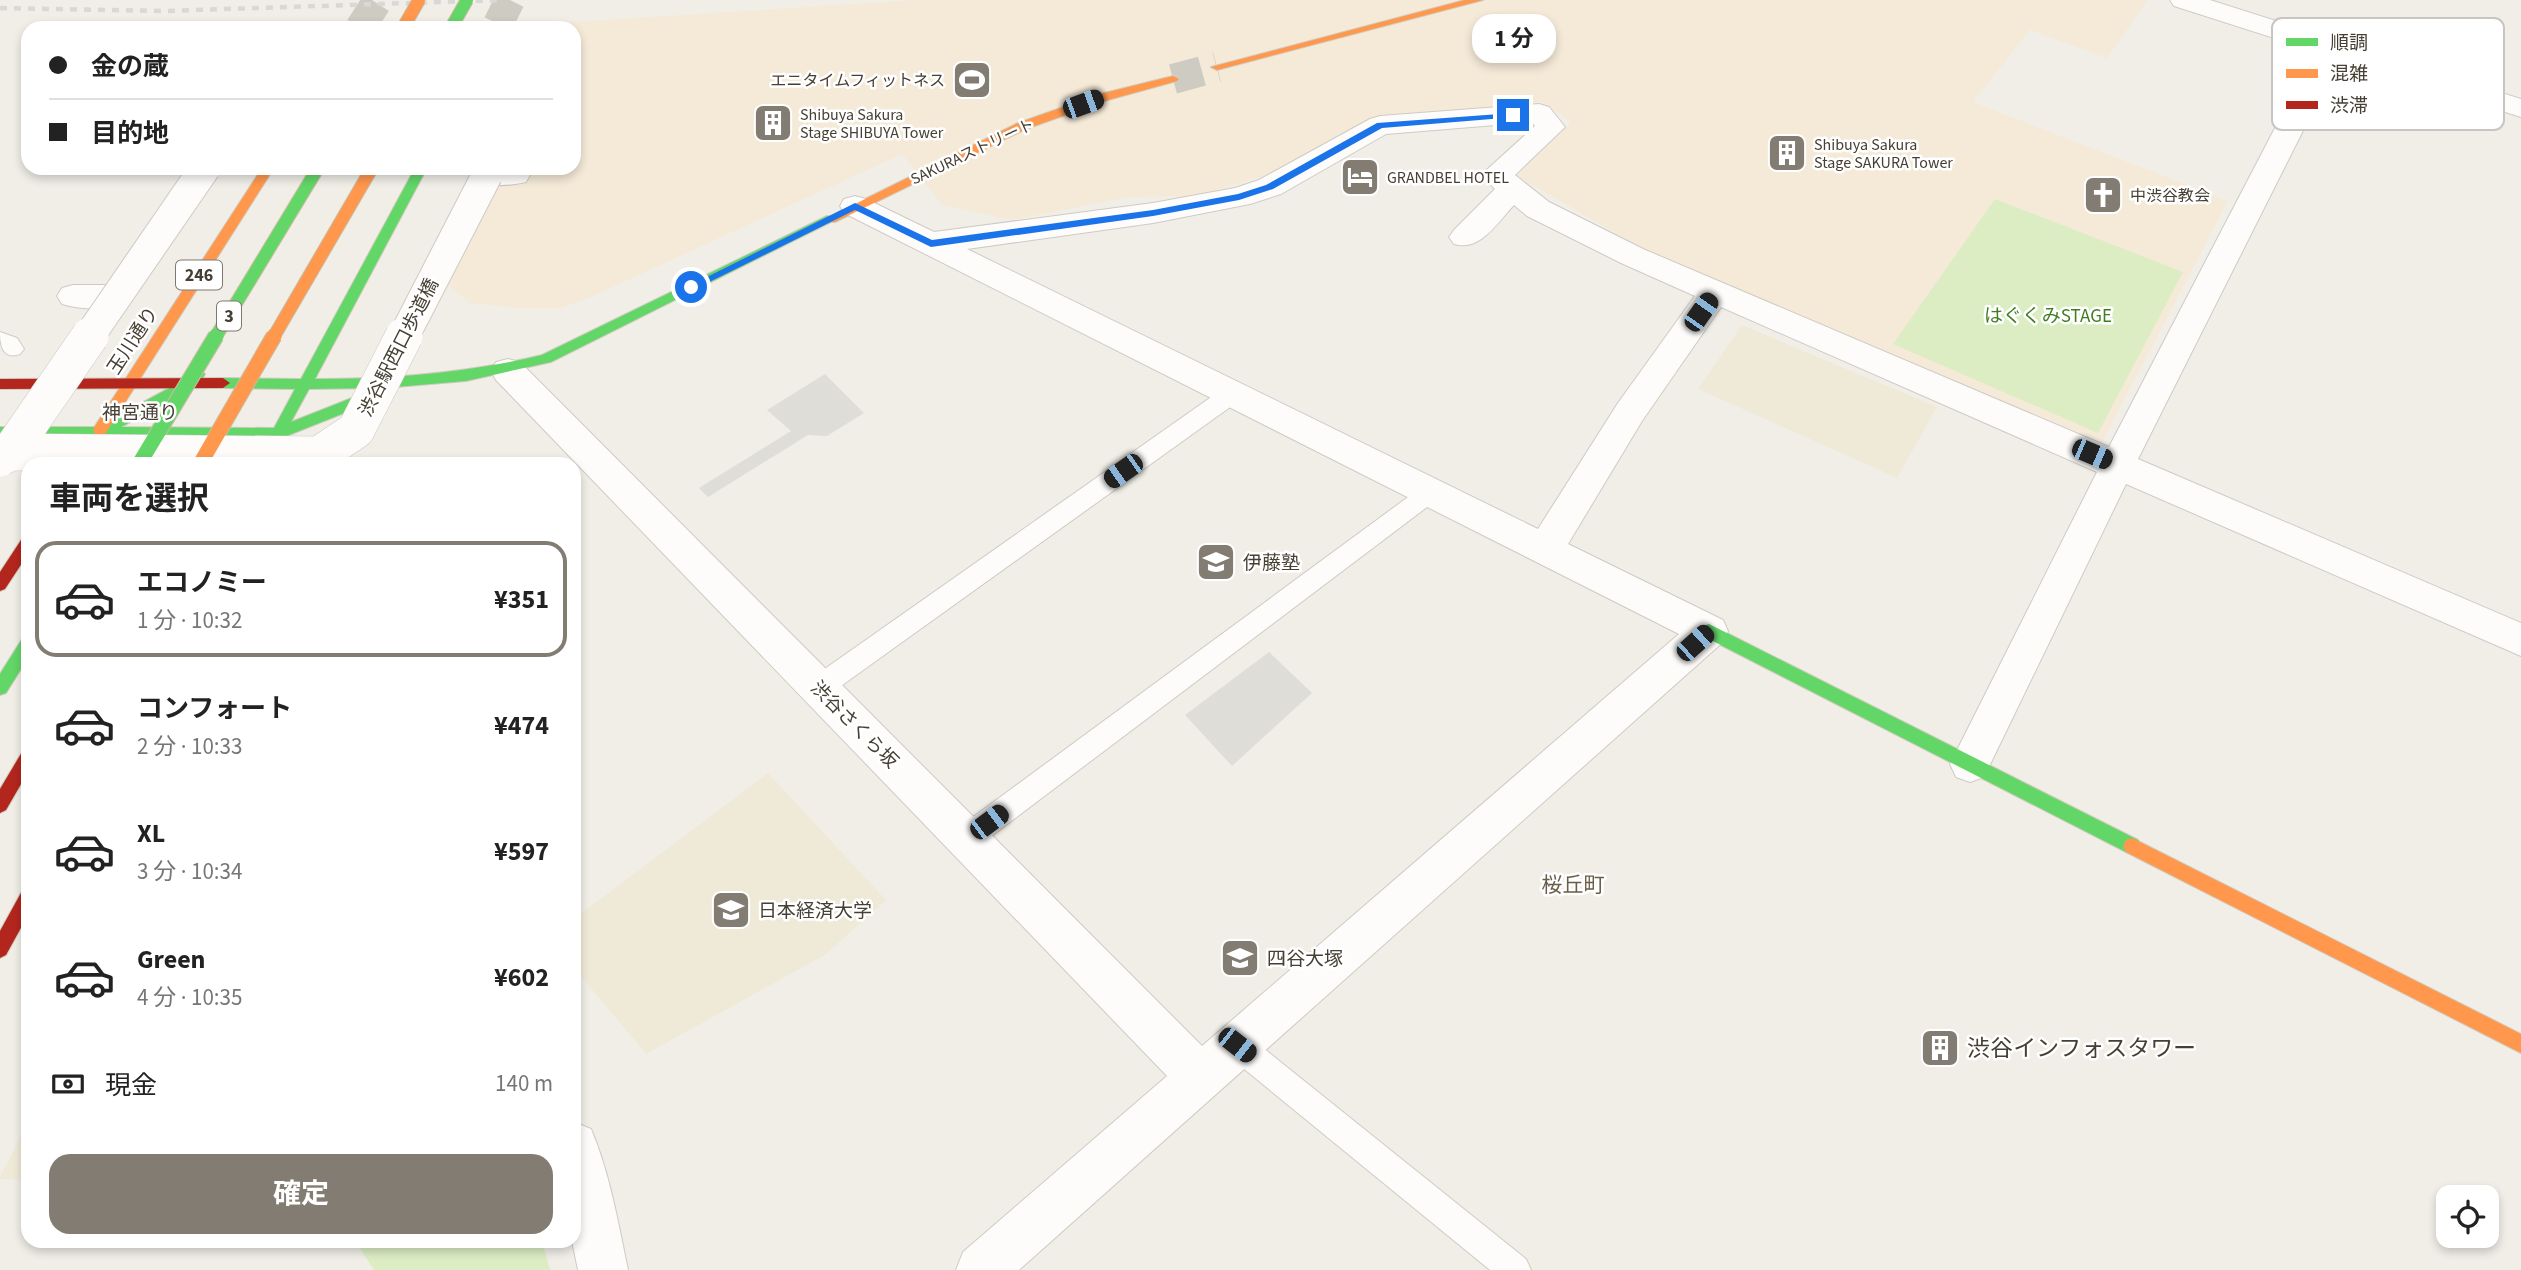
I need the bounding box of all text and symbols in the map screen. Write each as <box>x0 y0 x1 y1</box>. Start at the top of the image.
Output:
callout: 1 分 <box>1471 13 1555 62</box>
legend <box>2272 18 2504 130</box>
text: 1 分 <box>1494 22 1534 55</box>
text: 順調 <box>2330 30 2368 57</box>
text: 金の蔵 <box>91 48 169 85</box>
sports icon: エニタイムフィットネス <box>951 59 993 101</box>
text: 混雑 <box>2330 61 2368 88</box>
place label: エニタイムフィットネス <box>771 70 945 92</box>
car <box>1060 87 1107 121</box>
text: 渋滞 <box>2330 93 2368 120</box>
route end <box>1497 99 1529 131</box>
building icon: Shibuya Sakura Stage SHIBUYA Tower <box>752 102 794 144</box>
place label: Shibuya Sakura Stage SHIBUYA Tower <box>800 104 944 144</box>
street label: SAKURAストリート <box>907 114 1038 190</box>
text: 目的地 <box>91 115 169 152</box>
building icon: Shibuya Sakura Stage SAKURA Tower <box>1766 132 1808 174</box>
place label: Shibuya Sakura Stage SAKURA Tower <box>1814 134 1953 174</box>
hotel icon: GRANDBEL HOTEL <box>1339 156 1381 198</box>
place label: GRANDBEL HOTEL <box>1387 167 1509 189</box>
church icon: 中渋谷教会 <box>2082 174 2124 216</box>
place label: 中渋谷教会 <box>2130 185 2210 207</box>
road number: 246 <box>176 260 222 290</box>
route start <box>675 271 707 303</box>
street label: 渋谷駅西口歩道橋 <box>353 274 446 422</box>
car <box>1681 289 1722 335</box>
street label: 玉川通り <box>101 302 165 380</box>
road number: 3 <box>217 302 241 330</box>
park label: はぐくみSTAGE <box>1984 303 2112 330</box>
street label: 神宮通り <box>102 400 178 427</box>
car <box>2069 436 2116 472</box>
car <box>1100 450 1147 492</box>
text: 車両を選択 <box>49 476 209 522</box>
school or university icon: 伊藤塾 <box>1195 541 1237 583</box>
place label: 伊藤塾 <box>1243 550 1300 577</box>
text: エコノミー <box>137 564 267 601</box>
icon: car <box>53 568 116 631</box>
text: ¥351 <box>494 581 549 618</box>
text: 1 分 · 10:32 <box>137 604 242 637</box>
car <box>1673 621 1718 665</box>
street label: 渋谷さくら坂 <box>804 675 904 775</box>
text: コンフォート <box>137 690 292 727</box>
icon: car <box>53 694 116 757</box>
text: ¥474 <box>494 707 549 744</box>
text: 2 分 · 10:33 <box>137 730 242 763</box>
car <box>966 801 1013 843</box>
text: XL <box>137 815 165 852</box>
icon: car <box>53 820 116 883</box>
text: ¥597 <box>494 833 549 870</box>
text: 3 分 · 10:34 <box>137 855 242 888</box>
district label: 桜丘町 <box>1542 870 1605 900</box>
school or university icon: 日本経済大学 <box>710 889 752 931</box>
place label: 日本経済大学 <box>758 898 872 925</box>
school or university icon: 四谷大塚 <box>1219 937 1261 979</box>
text: Green <box>137 941 205 978</box>
icon: car <box>53 946 116 1009</box>
place label: 四谷大塚 <box>1267 946 1343 973</box>
text: ¥602 <box>494 959 549 996</box>
text: 4 分 · 10:35 <box>137 981 242 1014</box>
car <box>1214 1024 1261 1066</box>
building icon: 渋谷インフォスタワー <box>1919 1027 1961 1069</box>
place label: 渋谷インフォスタワー <box>1967 1032 2196 1065</box>
icon: cash <box>49 1065 87 1103</box>
text: 現金 <box>105 1067 157 1104</box>
text: 140 m <box>495 1067 553 1100</box>
button: 確定 <box>49 1154 553 1234</box>
map controls <box>2436 1185 2499 1248</box>
button: locate <box>2436 1185 2499 1248</box>

